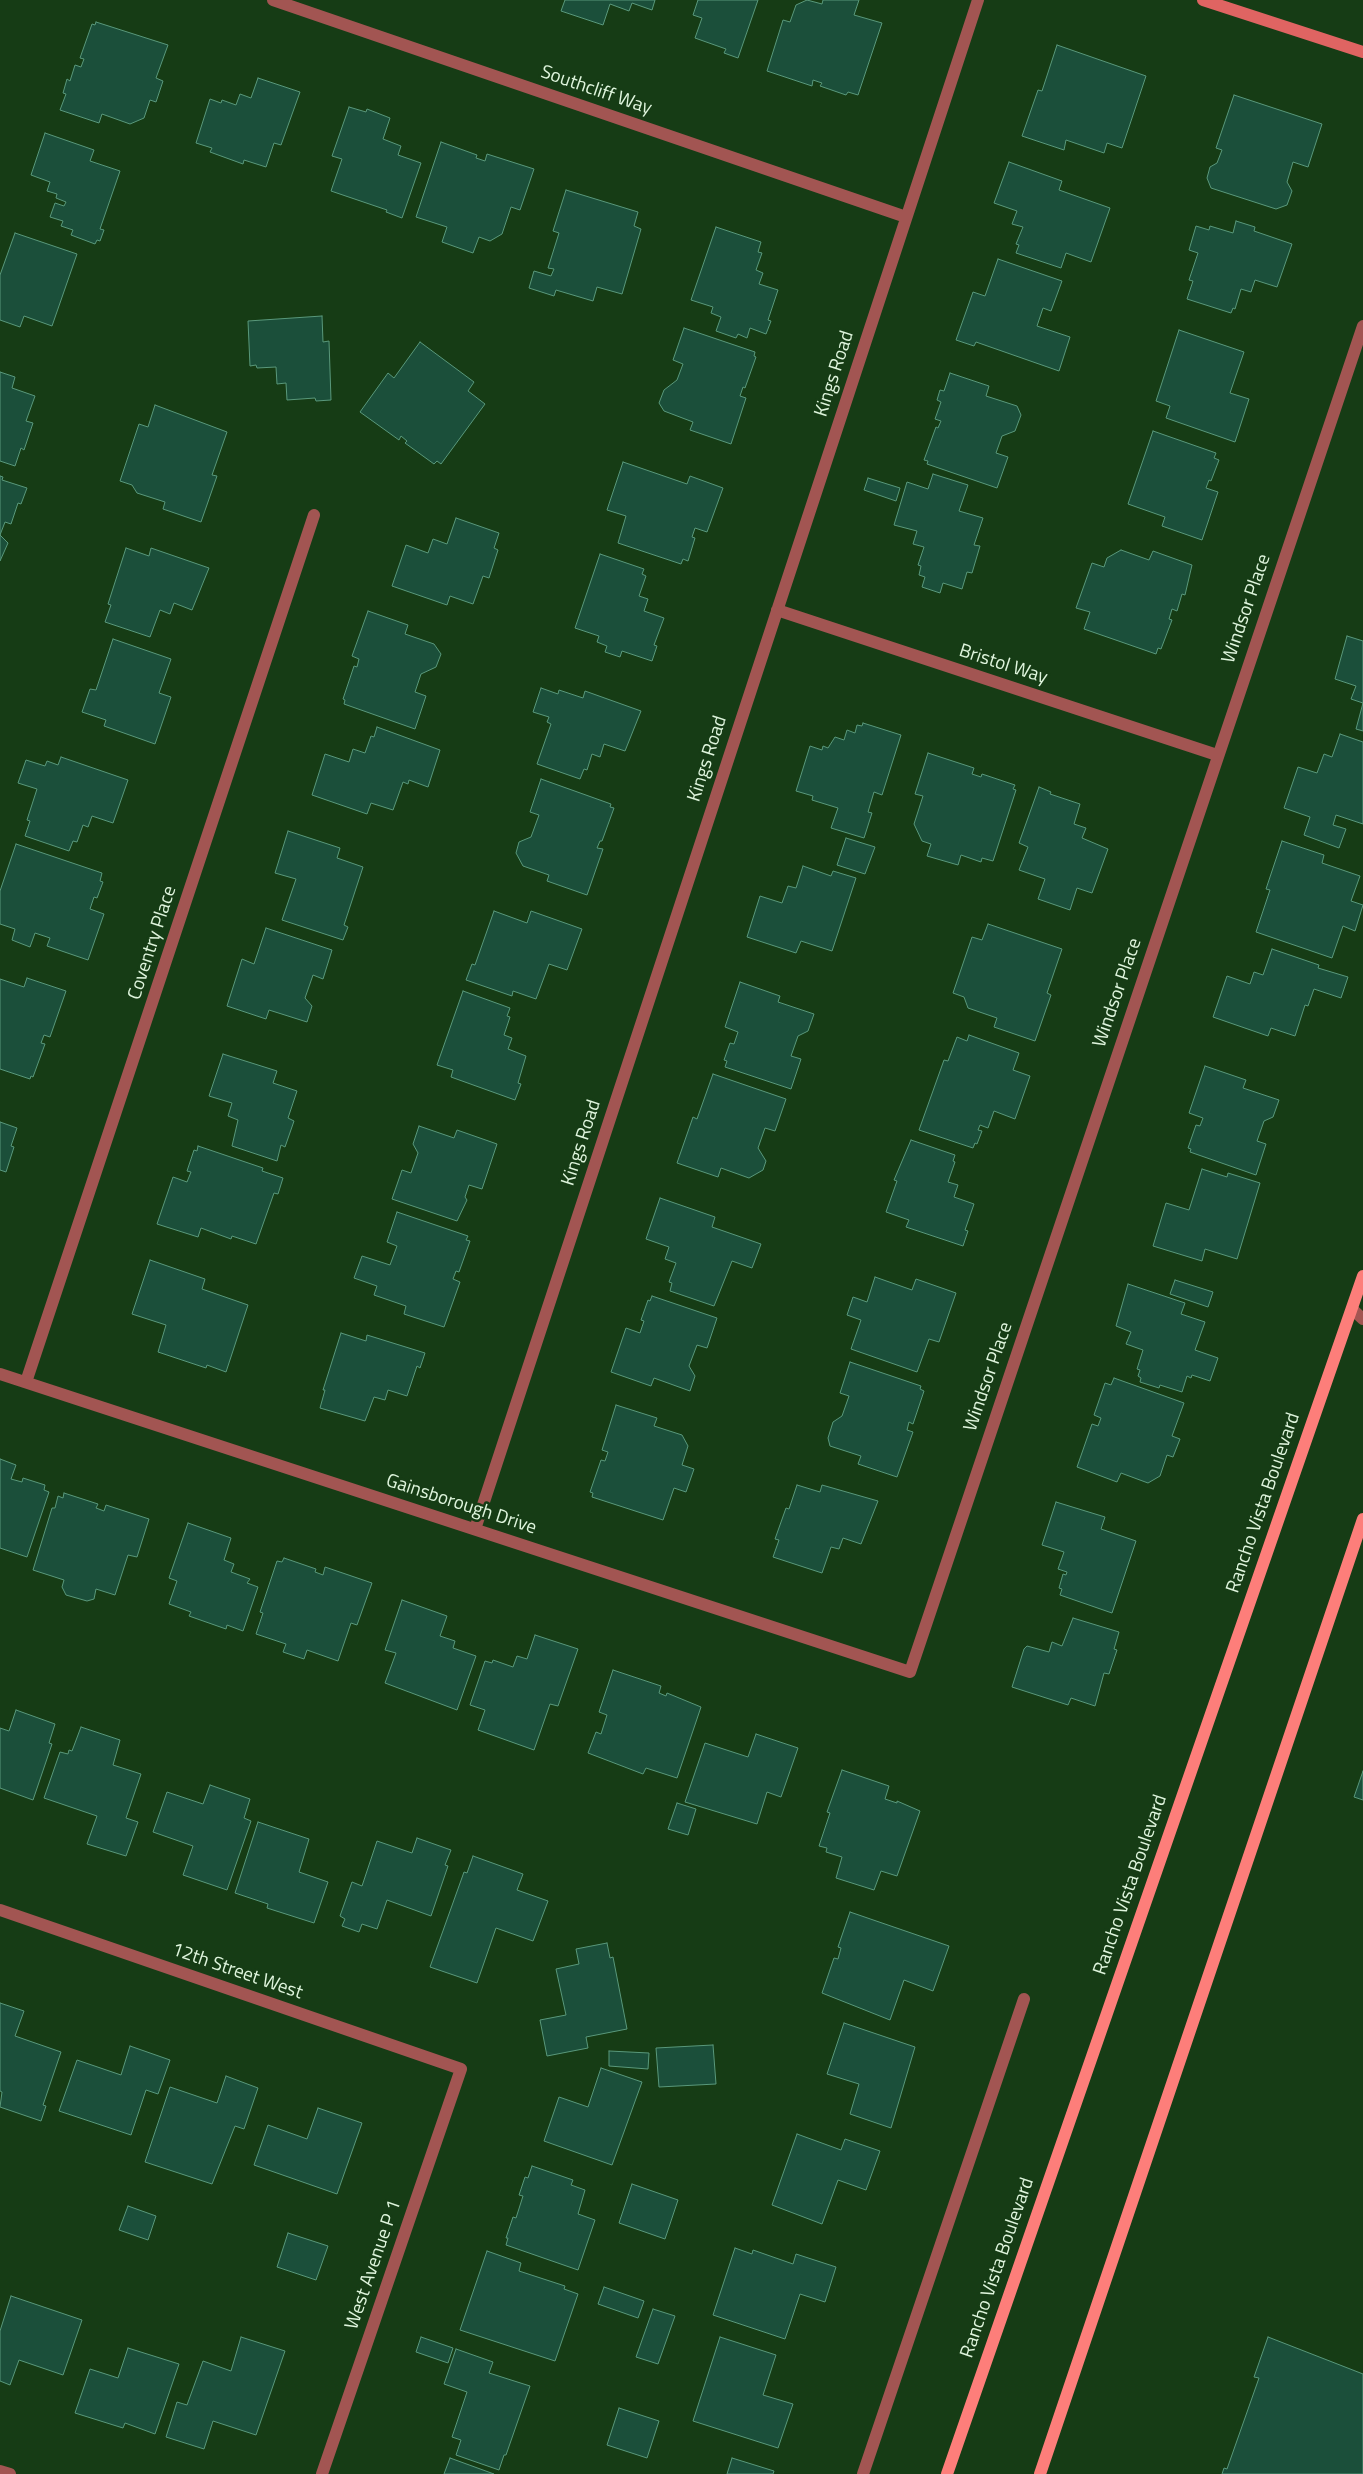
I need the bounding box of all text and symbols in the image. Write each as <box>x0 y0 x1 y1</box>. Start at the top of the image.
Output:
street label: Southcliff Way <box>537 61 655 121</box>
street label: Kings Road <box>810 328 860 420</box>
street label: Windsor Place <box>1218 551 1276 667</box>
street label: Bristol Way <box>956 640 1050 690</box>
street label: Kings Road <box>683 713 733 805</box>
street label: Coventry Place <box>124 883 182 1003</box>
street label: Windsor Place <box>1089 935 1147 1051</box>
street label: Kings Road <box>557 1097 607 1189</box>
street label: Windsor Place <box>960 1319 1018 1435</box>
street label: Rancho Vista Boulevard <box>1222 1410 1306 1596</box>
street label: Gainsborough Drive <box>383 1470 539 1540</box>
street label: Rancho Vista Boulevard <box>1089 1792 1173 1978</box>
street label: 12th Street West <box>168 1939 306 2005</box>
street label: Rancho Vista Boulevard <box>956 2175 1040 2361</box>
street label: West Avenue P 1 <box>341 2197 407 2333</box>

